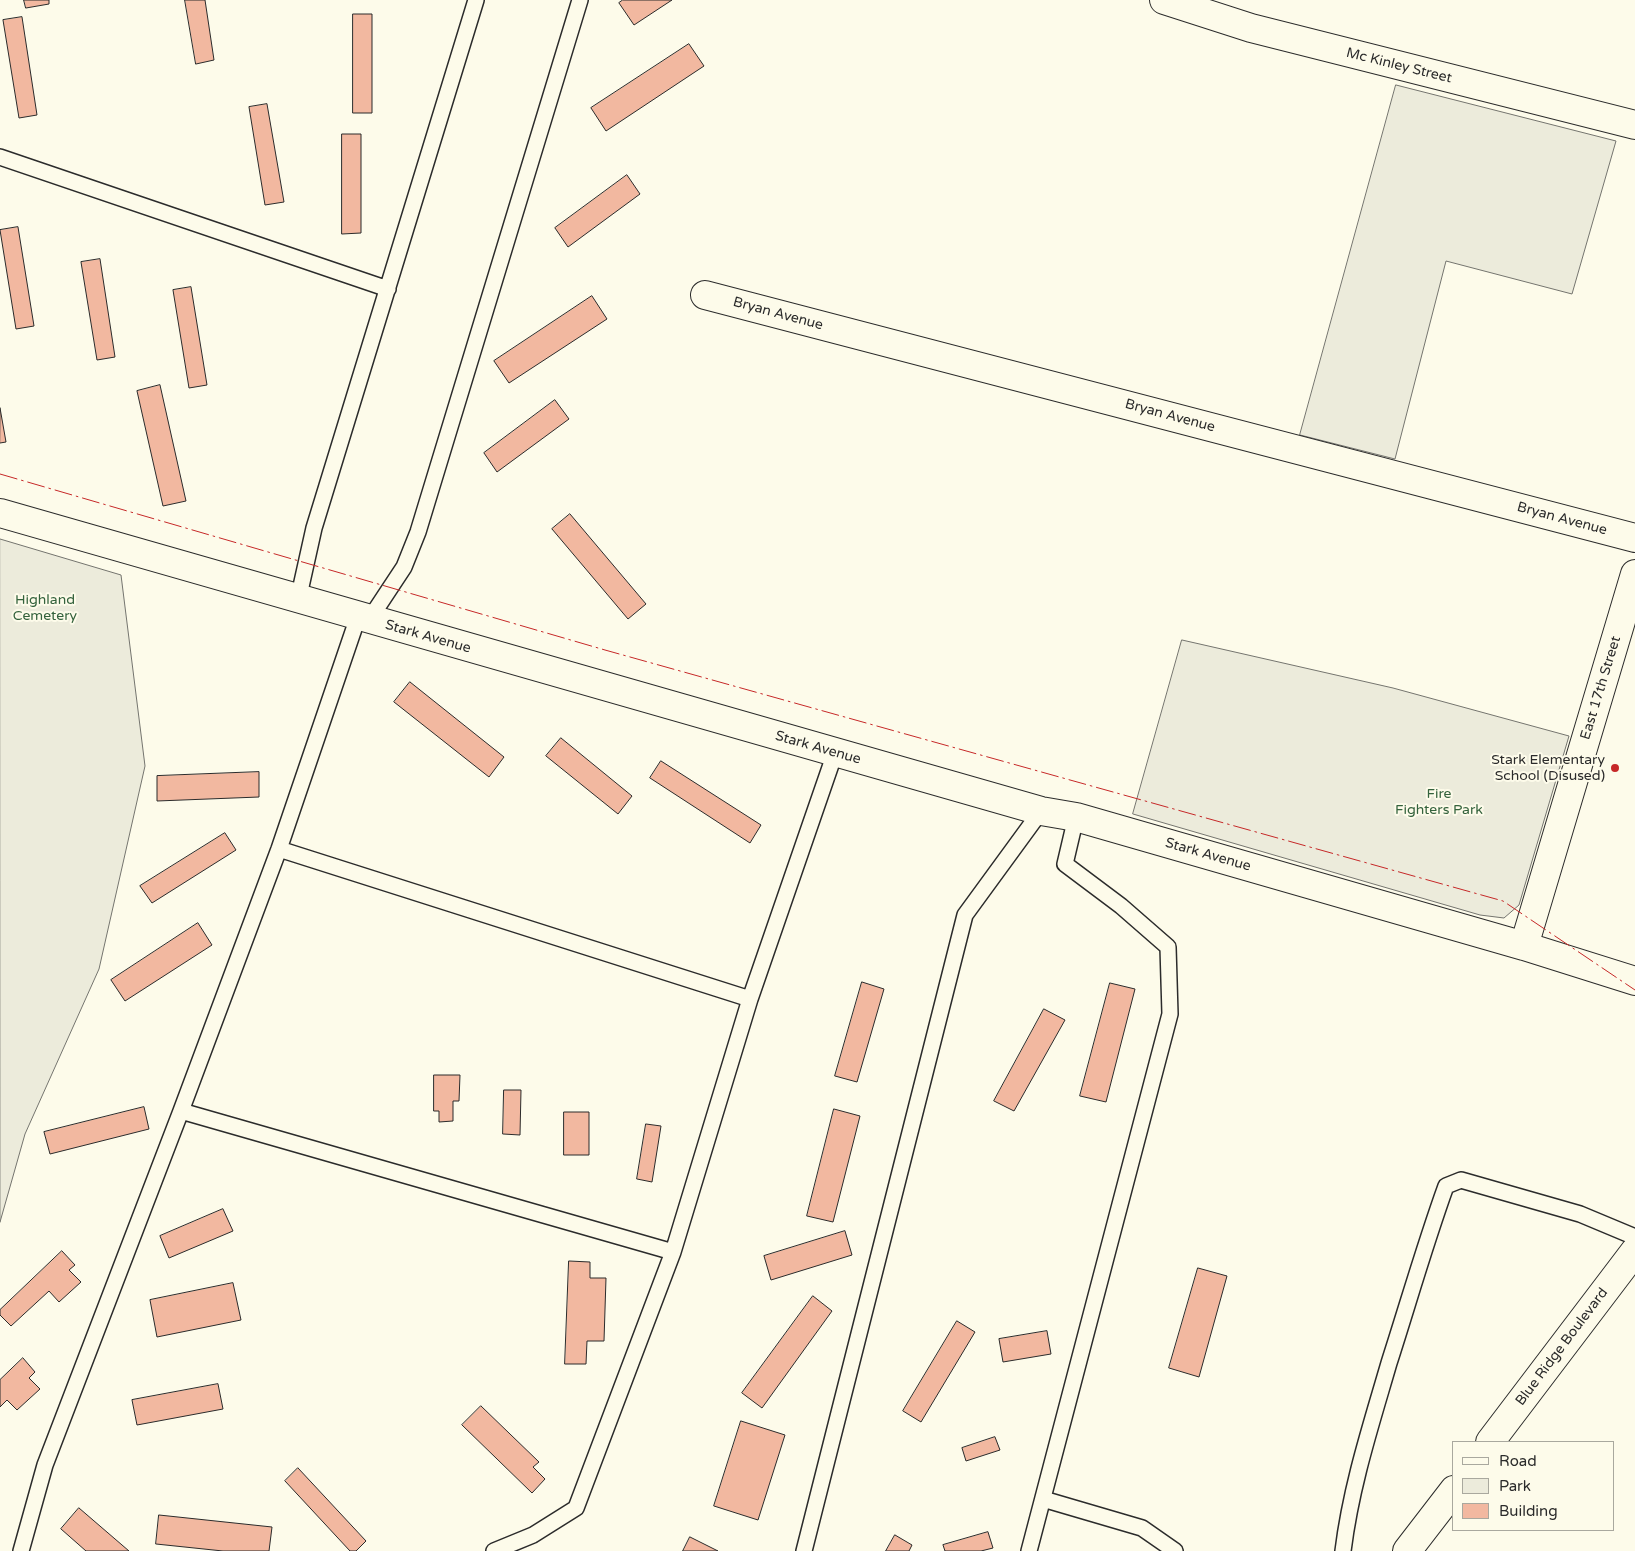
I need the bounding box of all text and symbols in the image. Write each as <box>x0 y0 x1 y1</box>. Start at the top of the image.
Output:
street label: Mc Kinley Street <box>1344 45 1454 87</box>
street label: Bryan Avenue <box>731 294 825 334</box>
street label: Bryan Avenue <box>1123 396 1217 436</box>
street label: Bryan Avenue <box>1515 499 1609 539</box>
park label: Highland Cemetery <box>13 592 77 624</box>
street label: Stark Avenue <box>383 617 473 657</box>
street label: East 17th Street <box>1577 634 1625 742</box>
street label: Stark Avenue <box>773 728 863 768</box>
place label: Stark Elementary School (Disused) <box>1491 752 1605 784</box>
marker: Stark Elementary School (Disused) <box>1609 762 1621 774</box>
park label: Fire Fighters Park <box>1395 786 1483 819</box>
street label: Stark Avenue <box>1163 835 1253 875</box>
street label: Blue Ridge Boulevard <box>1512 1285 1612 1409</box>
legend <box>1452 1441 1615 1531</box>
text: Road <box>1499 1452 1537 1470</box>
text: Park <box>1499 1477 1531 1495</box>
text: Building <box>1499 1502 1558 1520</box>

